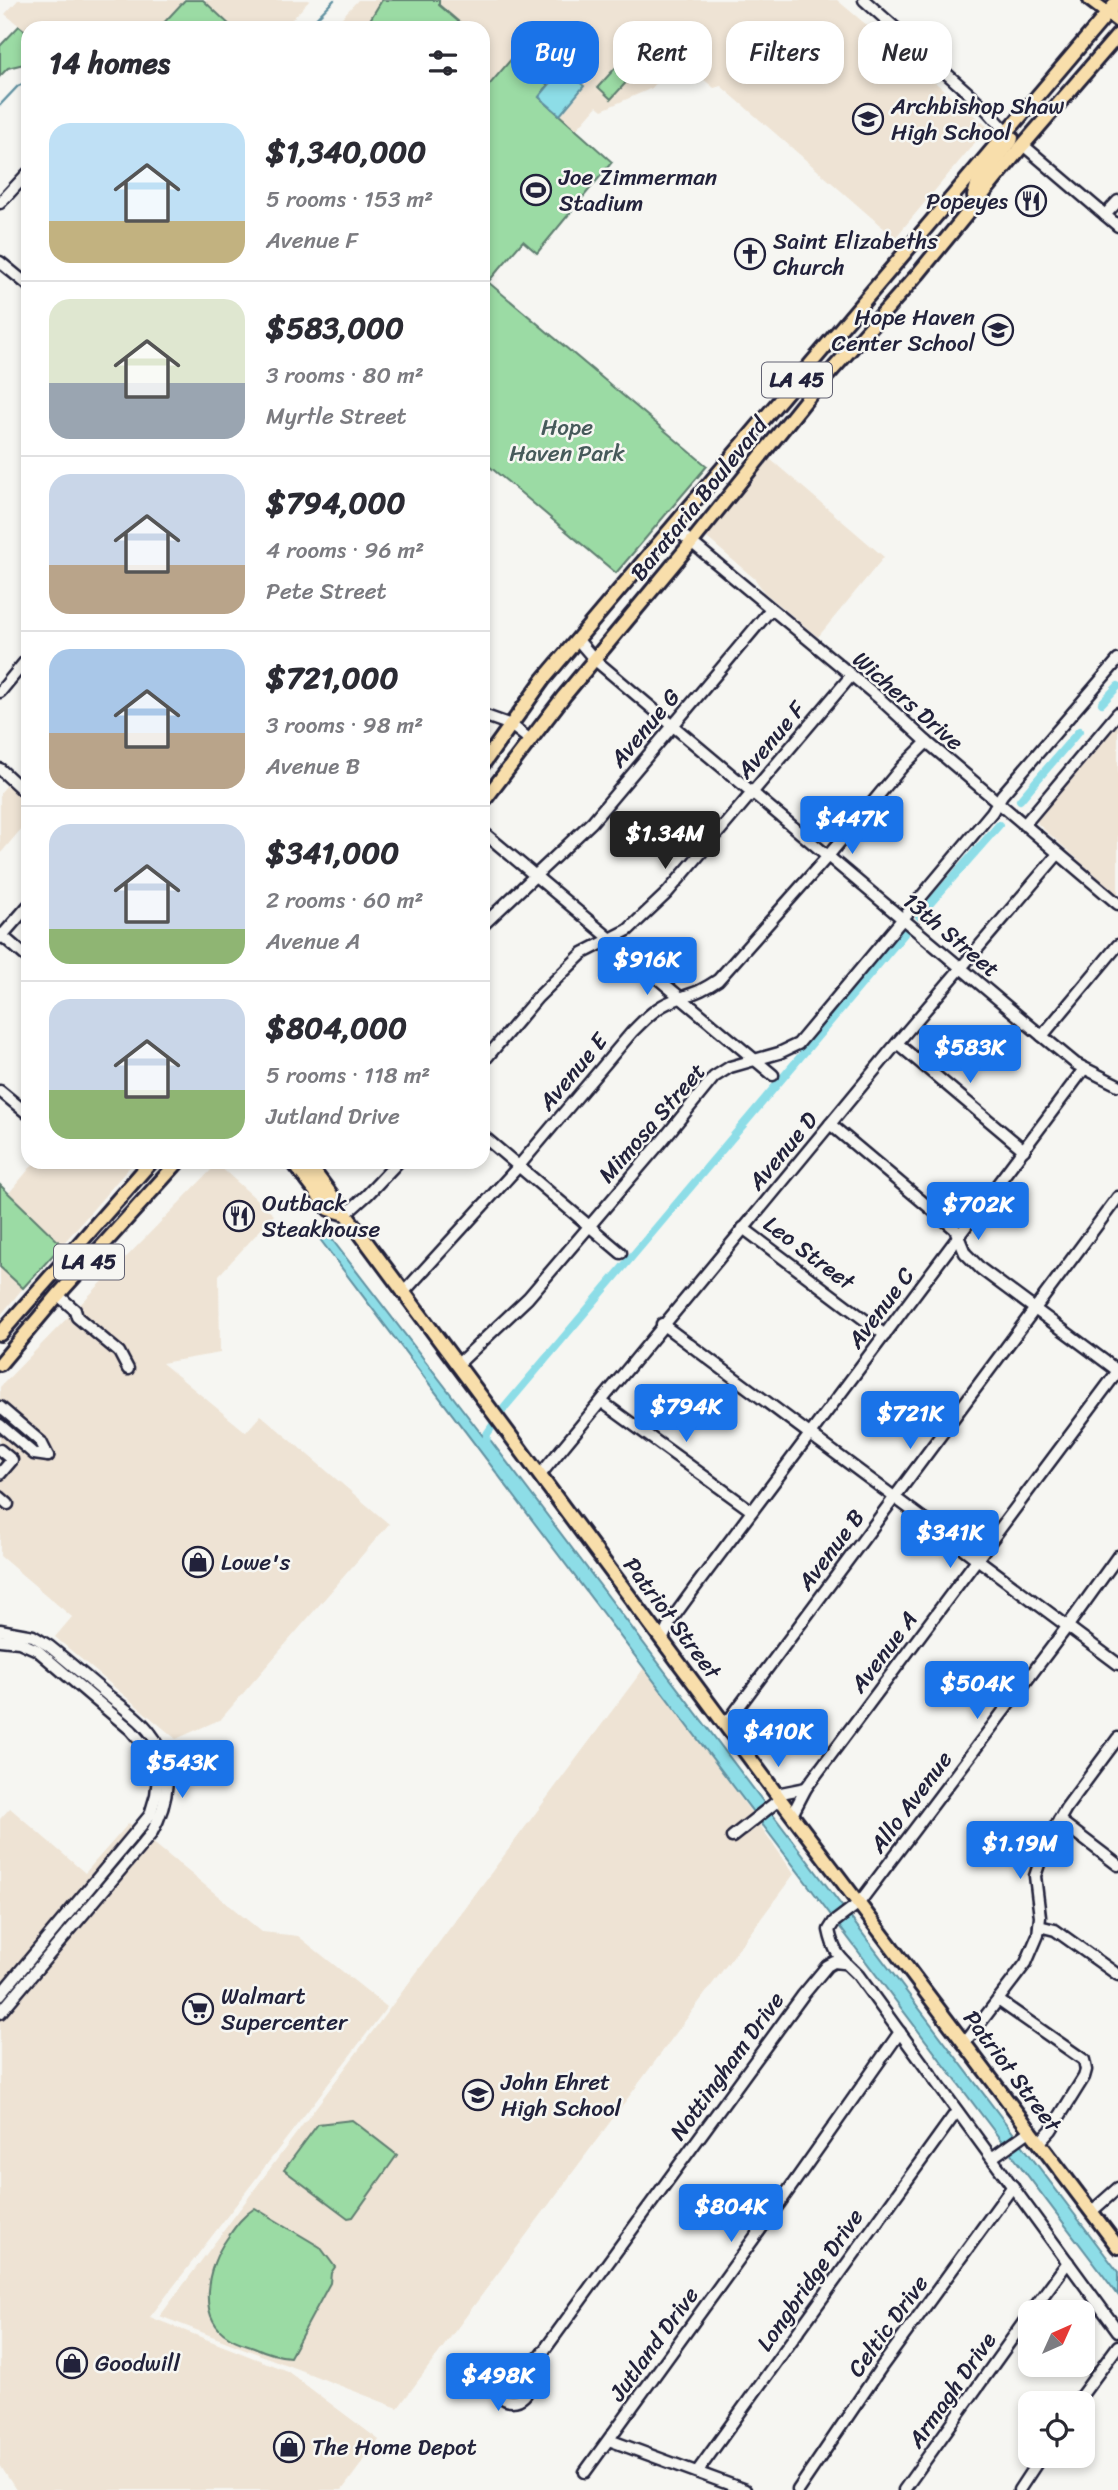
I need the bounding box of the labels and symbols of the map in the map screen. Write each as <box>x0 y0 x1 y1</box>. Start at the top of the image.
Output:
place label: Archbishop Shaw High School <box>890 86 1065 153</box>
school or university icon: Archbishop Shaw High School <box>851 102 885 136</box>
place label: Joe Zimmerman Stadium <box>558 157 717 224</box>
sports icon: Joe Zimmerman Stadium <box>519 173 553 207</box>
place label: Popeyes <box>926 181 1009 222</box>
restaurant icon: Popeyes <box>1014 184 1048 218</box>
place label: Saint Elizabeths Church <box>773 221 938 288</box>
church icon: Saint Elizabeths Church <box>733 237 767 271</box>
place label: Hope Haven Center School <box>832 297 975 364</box>
school or university icon: Hope Haven Center School <box>981 313 1015 347</box>
road number: LA 45 <box>762 362 832 398</box>
street label: Barataria Boulevard <box>619 406 780 591</box>
park label: Hope Haven Park <box>509 407 625 474</box>
street label: Wichers Drive <box>843 640 973 762</box>
street label: Avenue G <box>599 678 691 778</box>
street label: Avenue F <box>725 690 817 789</box>
pin: $447K <box>803 796 901 856</box>
pin: $1.34M <box>608 812 722 871</box>
street label: 13th Street <box>893 882 1009 988</box>
pin: $916K <box>598 937 696 997</box>
street label: Avenue E <box>527 1023 619 1121</box>
pin: $583K <box>921 1026 1019 1085</box>
street label: Mimosa Street <box>588 1053 716 1193</box>
street label: Avenue D <box>737 1102 829 1201</box>
pin: $702K <box>929 1182 1027 1242</box>
place label: Outback Steakhouse <box>262 1183 380 1250</box>
restaurant icon: Outback Steakhouse <box>222 1199 256 1233</box>
street label: Leo Street <box>754 1205 865 1302</box>
road number: LA 45 <box>54 1244 124 1280</box>
street label: Avenue C <box>836 1258 926 1359</box>
pin: $794K <box>637 1384 735 1444</box>
pin: $721K <box>861 1392 959 1451</box>
street label: Avenue B <box>786 1500 876 1601</box>
pin: $341K <box>901 1510 999 1570</box>
place label: Lowe's <box>221 1542 291 1583</box>
shop icon: Lowe's <box>181 1545 215 1579</box>
street label: Patriot Street <box>612 1548 733 1690</box>
street label: Avenue A <box>839 1602 929 1703</box>
pin: $504K <box>928 1662 1026 1721</box>
pin: $410K <box>729 1710 827 1769</box>
pin: $543K <box>133 1741 231 1800</box>
street label: Allo Avenue <box>858 1742 964 1863</box>
pin: $1.19M <box>963 1822 1077 1881</box>
place label: Walmart Supercenter <box>221 1976 349 2043</box>
street label: Nottingham Drive <box>659 1983 795 2149</box>
supermarket icon: Walmart Supercenter <box>181 1992 215 2026</box>
street label: Patriot Street <box>952 2001 1073 2143</box>
place label: John Ehret High School <box>500 2062 622 2129</box>
school or university icon: John Ehret High School <box>461 2078 495 2112</box>
pin: $804K <box>682 2184 780 2244</box>
street label: Longbridge Drive <box>745 2200 875 2360</box>
street label: Celtic Drive <box>837 2266 940 2386</box>
street label: Jutland Drive <box>597 2278 710 2411</box>
north arrow <box>1018 2300 1096 2376</box>
street label: Armagh Drive <box>896 2323 1007 2458</box>
place label: Goodwill <box>95 2343 181 2384</box>
shop icon: Goodwill <box>55 2346 89 2380</box>
pin: $498K <box>449 2354 547 2413</box>
place label: The Home Depot <box>312 2427 477 2468</box>
shop icon: The Home Depot <box>272 2430 306 2464</box>

